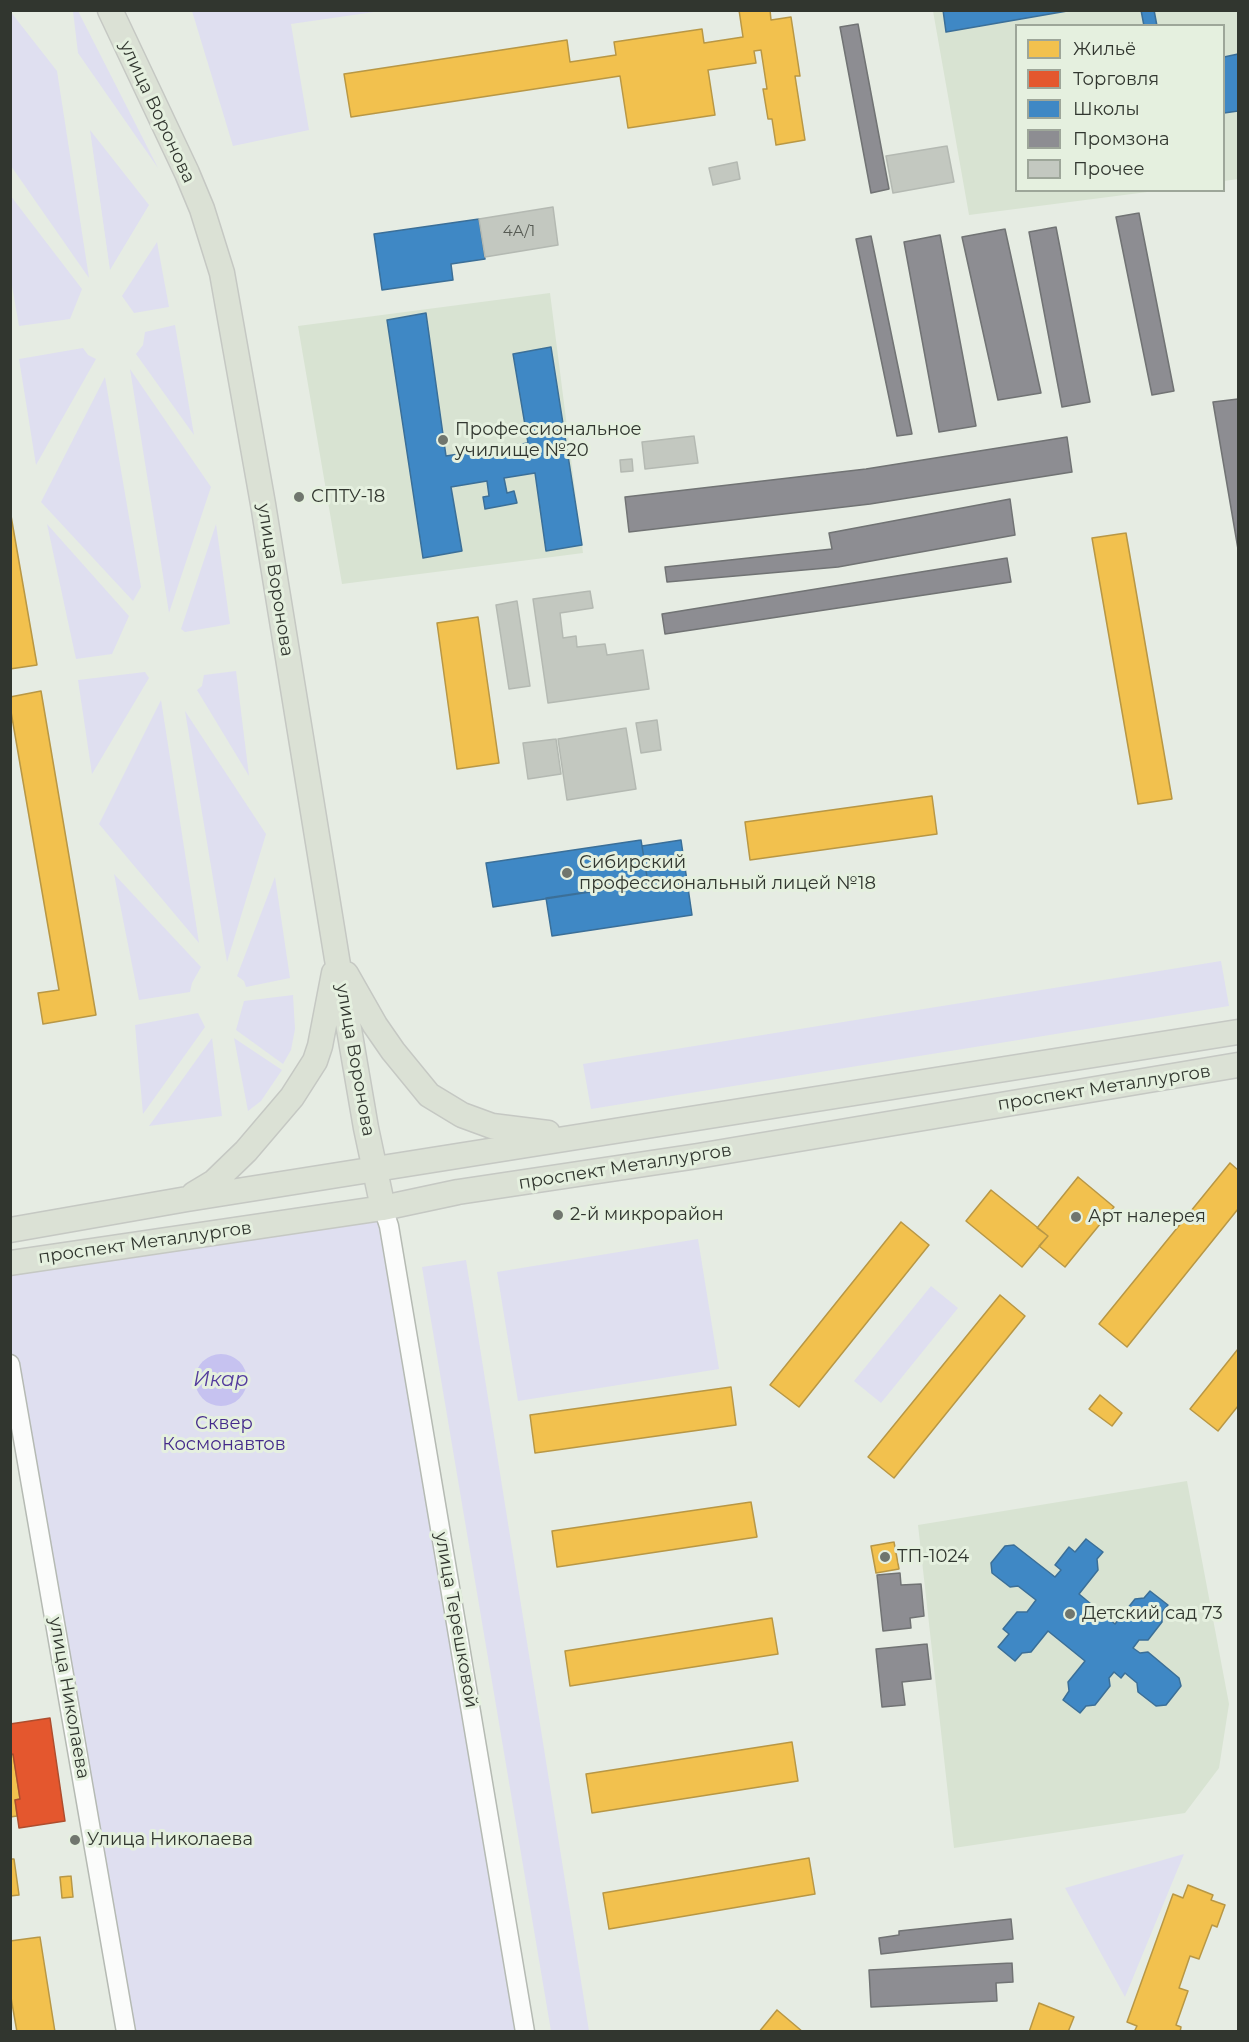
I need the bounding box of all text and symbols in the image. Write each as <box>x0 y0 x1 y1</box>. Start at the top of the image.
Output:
legend <box>1015 24 1225 192</box>
street label: улица Воронова <box>115 37 199 187</box>
text: Жильё <box>1073 38 1136 60</box>
text: Торговля <box>1073 68 1159 90</box>
text: Школы <box>1073 98 1140 120</box>
text: Промзона <box>1073 128 1170 150</box>
text: Прочее <box>1073 158 1145 180</box>
house number: 4А/1 <box>503 223 535 241</box>
place label: Профессиональное училище №20 <box>455 419 642 462</box>
marker: Профессиональное училище №20 <box>436 433 450 447</box>
place label: СПТУ-18 <box>311 486 385 508</box>
marker: СПТУ-18 <box>292 490 306 504</box>
street label: улица Воронова <box>252 502 298 658</box>
place label: Сибирский профессиональный лицей №18 <box>579 852 876 894</box>
marker: Сибирский профессиональный лицей №18 <box>560 866 574 880</box>
street label: улица Воронова <box>331 982 379 1138</box>
street label: проспект Металлургов <box>996 1060 1212 1116</box>
street label: проспект Металлургов <box>517 1139 733 1195</box>
place label: 2-й микрорайон <box>570 1204 724 1226</box>
place label: Арт налерея <box>1088 1206 1206 1228</box>
marker: 2-й микрорайон <box>551 1208 565 1222</box>
marker: Арт налерея <box>1069 1210 1083 1224</box>
street label: проспект Металлургов <box>37 1217 253 1269</box>
water label: Икар <box>193 1368 249 1392</box>
park label: Сквер Космонавтов <box>162 1413 286 1456</box>
street label: улица Терешковой <box>430 1530 482 1710</box>
place label: ТП-1024 <box>897 1546 969 1568</box>
marker: ТП-1024 <box>878 1550 892 1564</box>
place label: Детский сад 73 <box>1082 1603 1223 1625</box>
marker: Детский сад 73 <box>1063 1607 1077 1621</box>
street label: улица Николаева <box>44 1615 94 1781</box>
place label: Улица Николаева <box>87 1829 253 1851</box>
marker: Улица Николаева <box>68 1833 82 1847</box>

